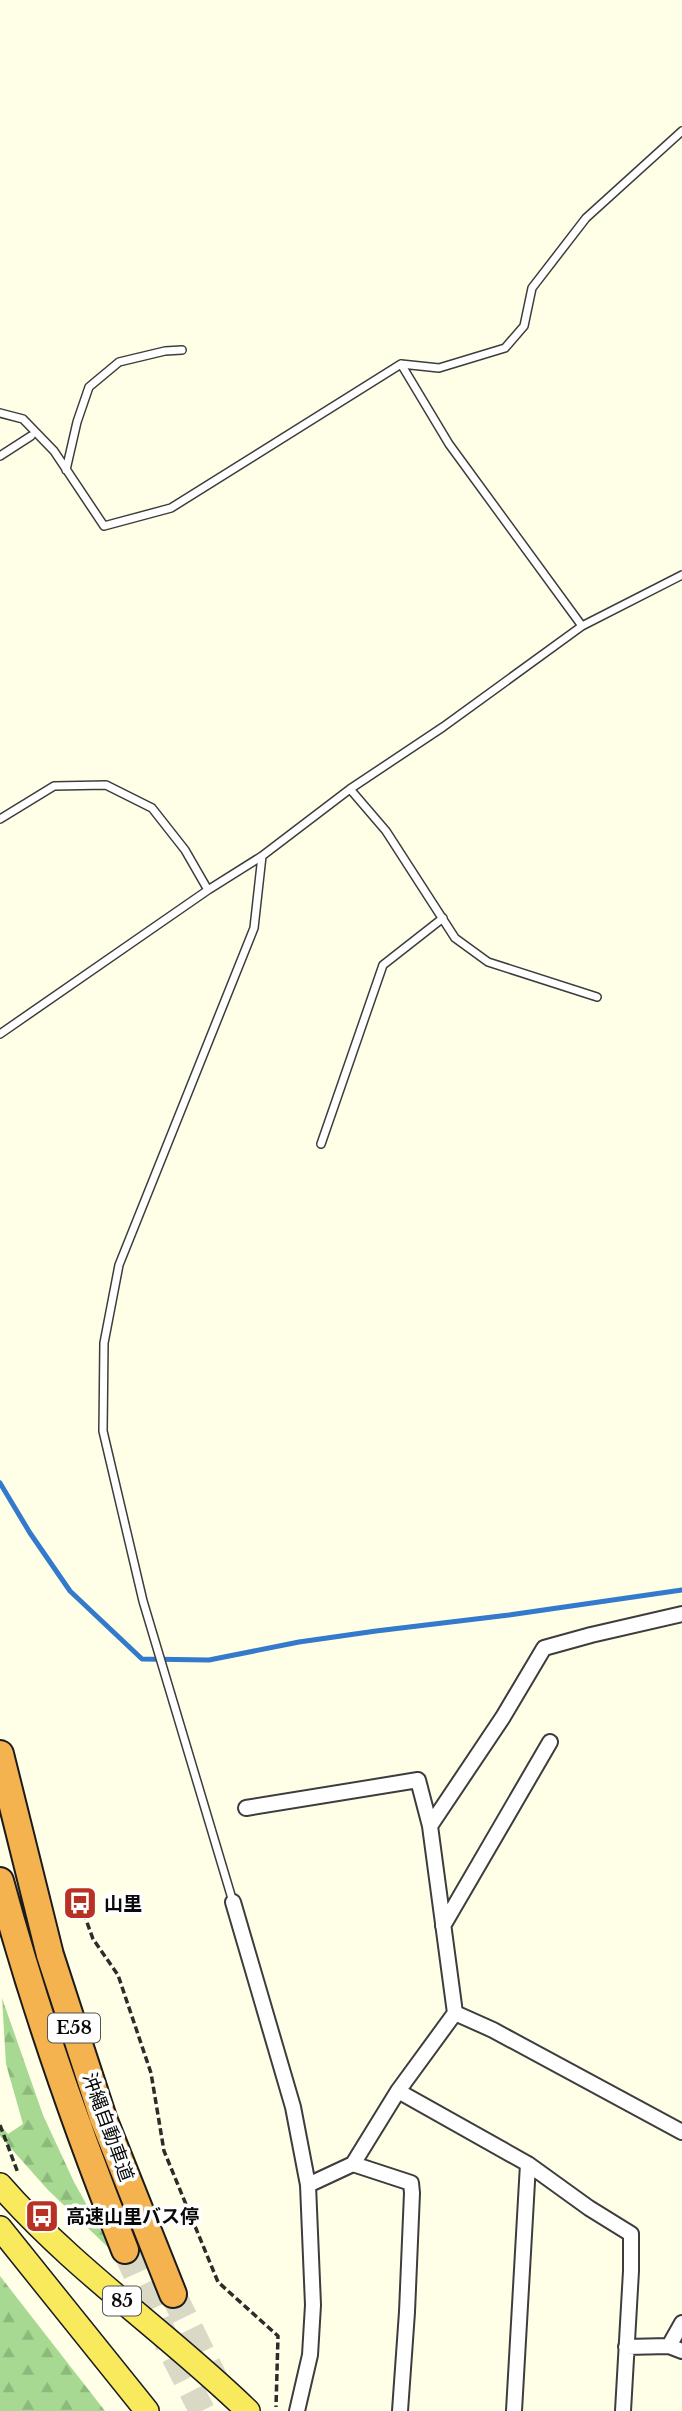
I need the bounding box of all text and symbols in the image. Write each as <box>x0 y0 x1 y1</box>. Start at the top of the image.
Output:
bus stop icon: 山里 <box>61 1884 99 1922</box>
place label: 山里 <box>104 1892 142 1915</box>
road number: E58 <box>48 2014 100 2042</box>
street label: 沖縄自動車道 <box>78 2069 138 2185</box>
bus stop icon: 高速山里バス停 <box>23 2197 61 2235</box>
place label: 高速山里バス停 <box>66 2205 199 2228</box>
road number: 85 <box>103 2286 141 2316</box>

